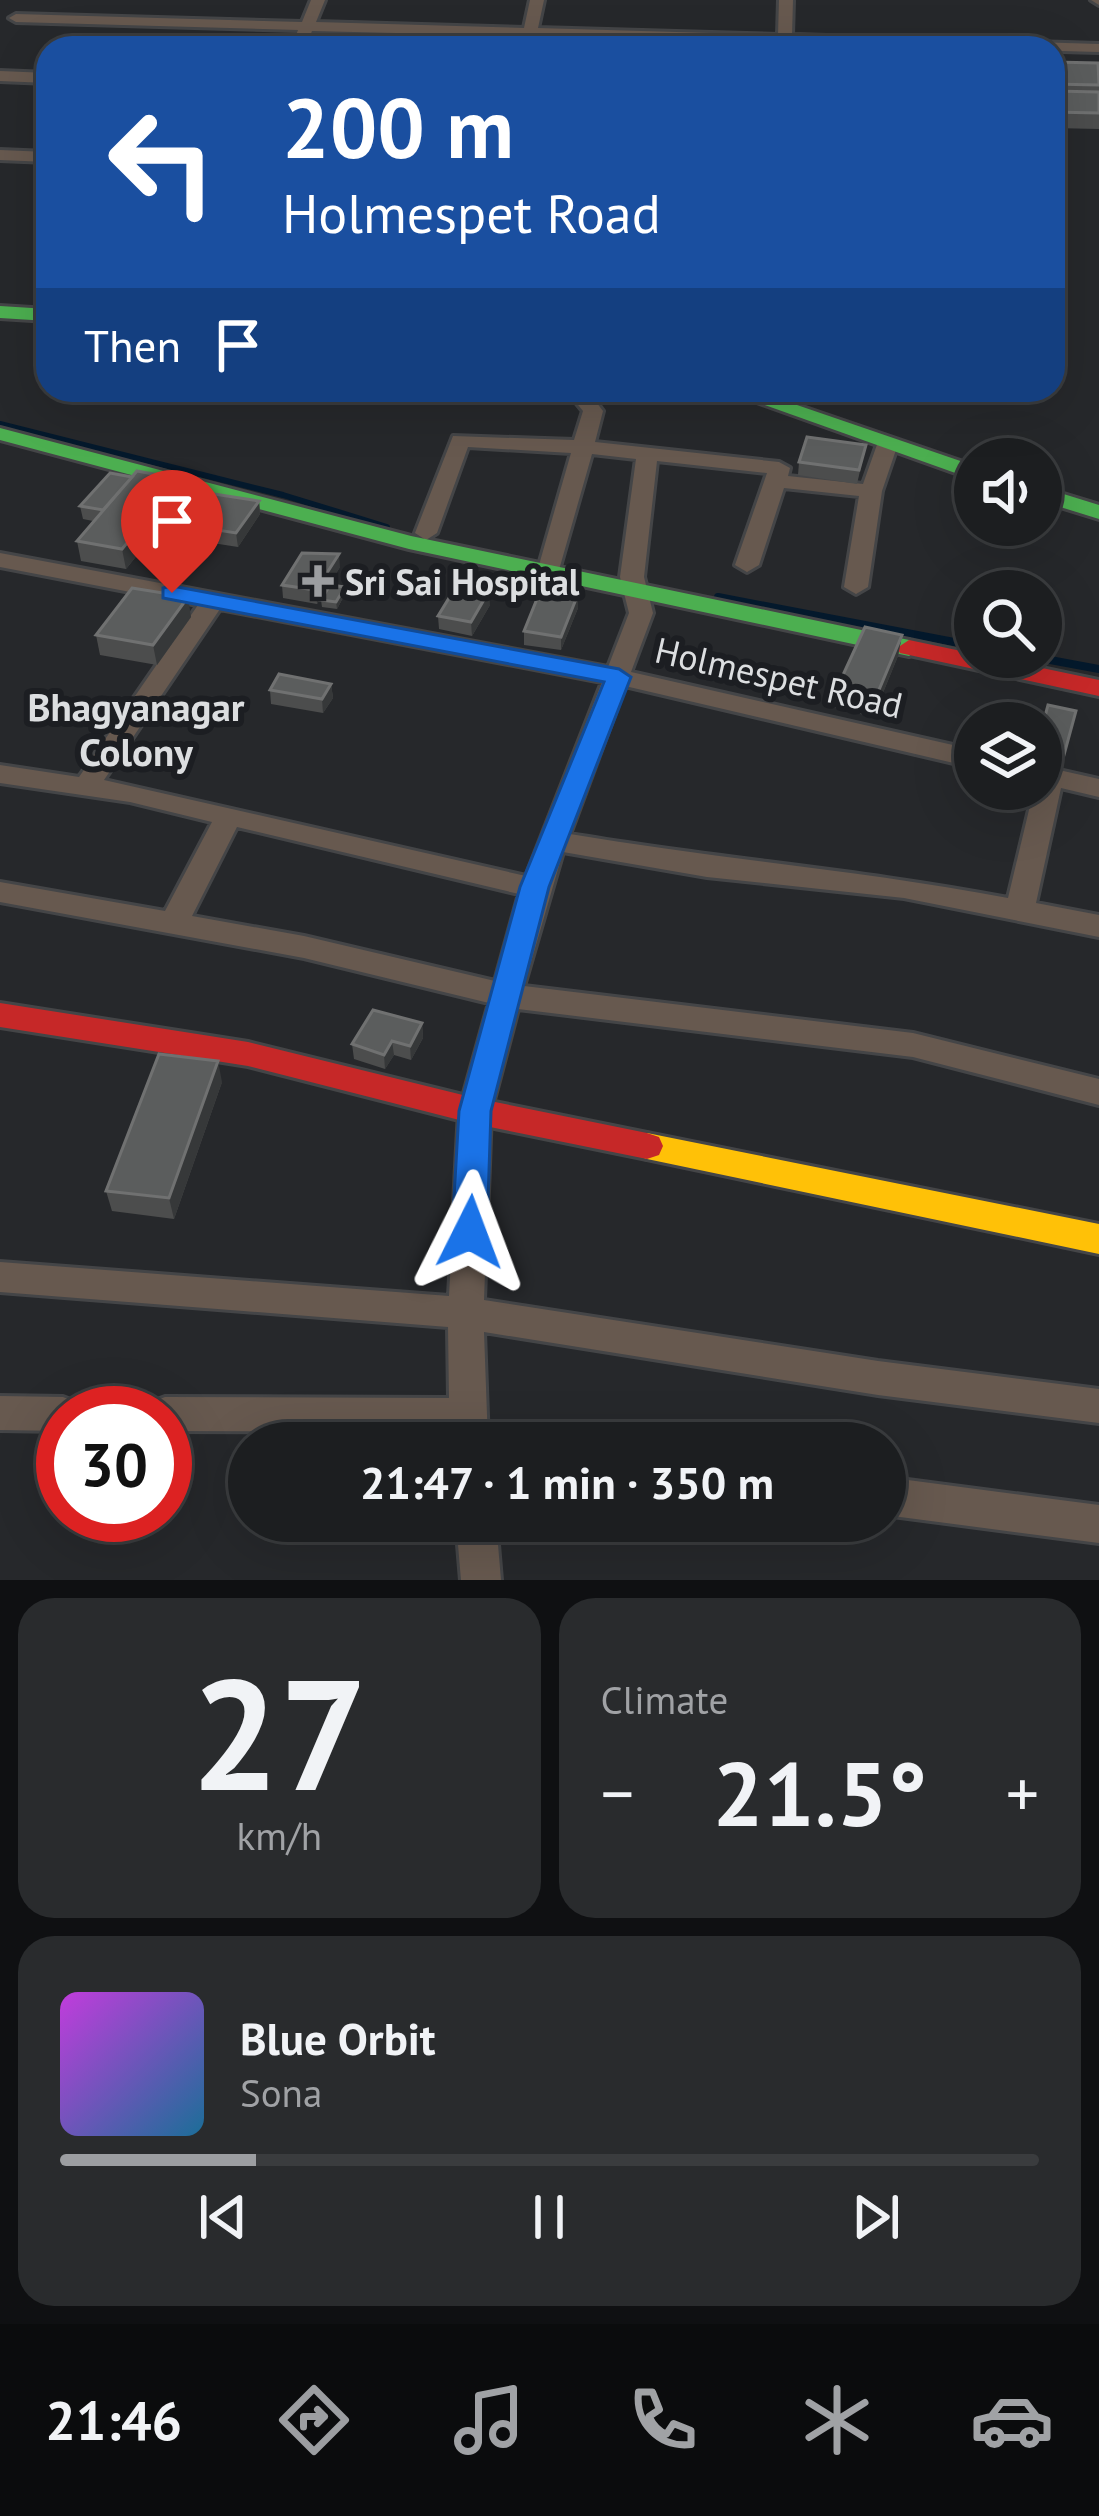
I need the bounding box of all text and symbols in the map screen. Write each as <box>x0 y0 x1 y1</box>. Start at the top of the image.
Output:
text: 200 m <box>282 72 514 181</box>
icon: left <box>84 84 240 240</box>
text: Holmespet Road <box>282 178 661 248</box>
icon: arrive <box>205 312 271 378</box>
text: Then <box>84 316 181 374</box>
map controls <box>954 438 1062 810</box>
button: sound <box>954 438 1062 546</box>
pin <box>121 470 223 593</box>
icon: arrive <box>139 488 205 554</box>
place label: Sri Sai Hospital <box>345 558 580 605</box>
marker: Sri Sai Hospital <box>302 565 334 597</box>
button: search <box>954 570 1062 678</box>
street label: Holmespet Road <box>651 626 907 728</box>
district label: Bhagyanagar Colony <box>27 681 245 777</box>
button: layers <box>954 702 1062 810</box>
position arrow <box>407 1169 533 1295</box>
speed limit sign: 30 <box>36 1386 192 1542</box>
text: 21:47 · 1 min · 350 m <box>360 1453 774 1511</box>
text: 27 <box>191 1631 368 1833</box>
text: Climate <box>601 1674 728 1725</box>
text: 21.5° <box>712 1734 927 1851</box>
text: − <box>601 1750 634 1835</box>
text: + <box>1006 1750 1039 1835</box>
text: km/h <box>237 1810 322 1861</box>
text: Blue Orbit <box>240 2009 436 2067</box>
text: Sona <box>240 2067 322 2118</box>
icon: previous <box>190 2184 256 2250</box>
icon: pause <box>516 2184 582 2250</box>
icon: next <box>843 2184 909 2250</box>
icon: directions <box>272 2378 356 2462</box>
icon: music <box>447 2378 531 2462</box>
icon: phone <box>621 2378 705 2462</box>
icon: climate <box>795 2378 879 2462</box>
icon: car <box>970 2378 1054 2462</box>
text: 21:46 <box>45 2385 182 2455</box>

